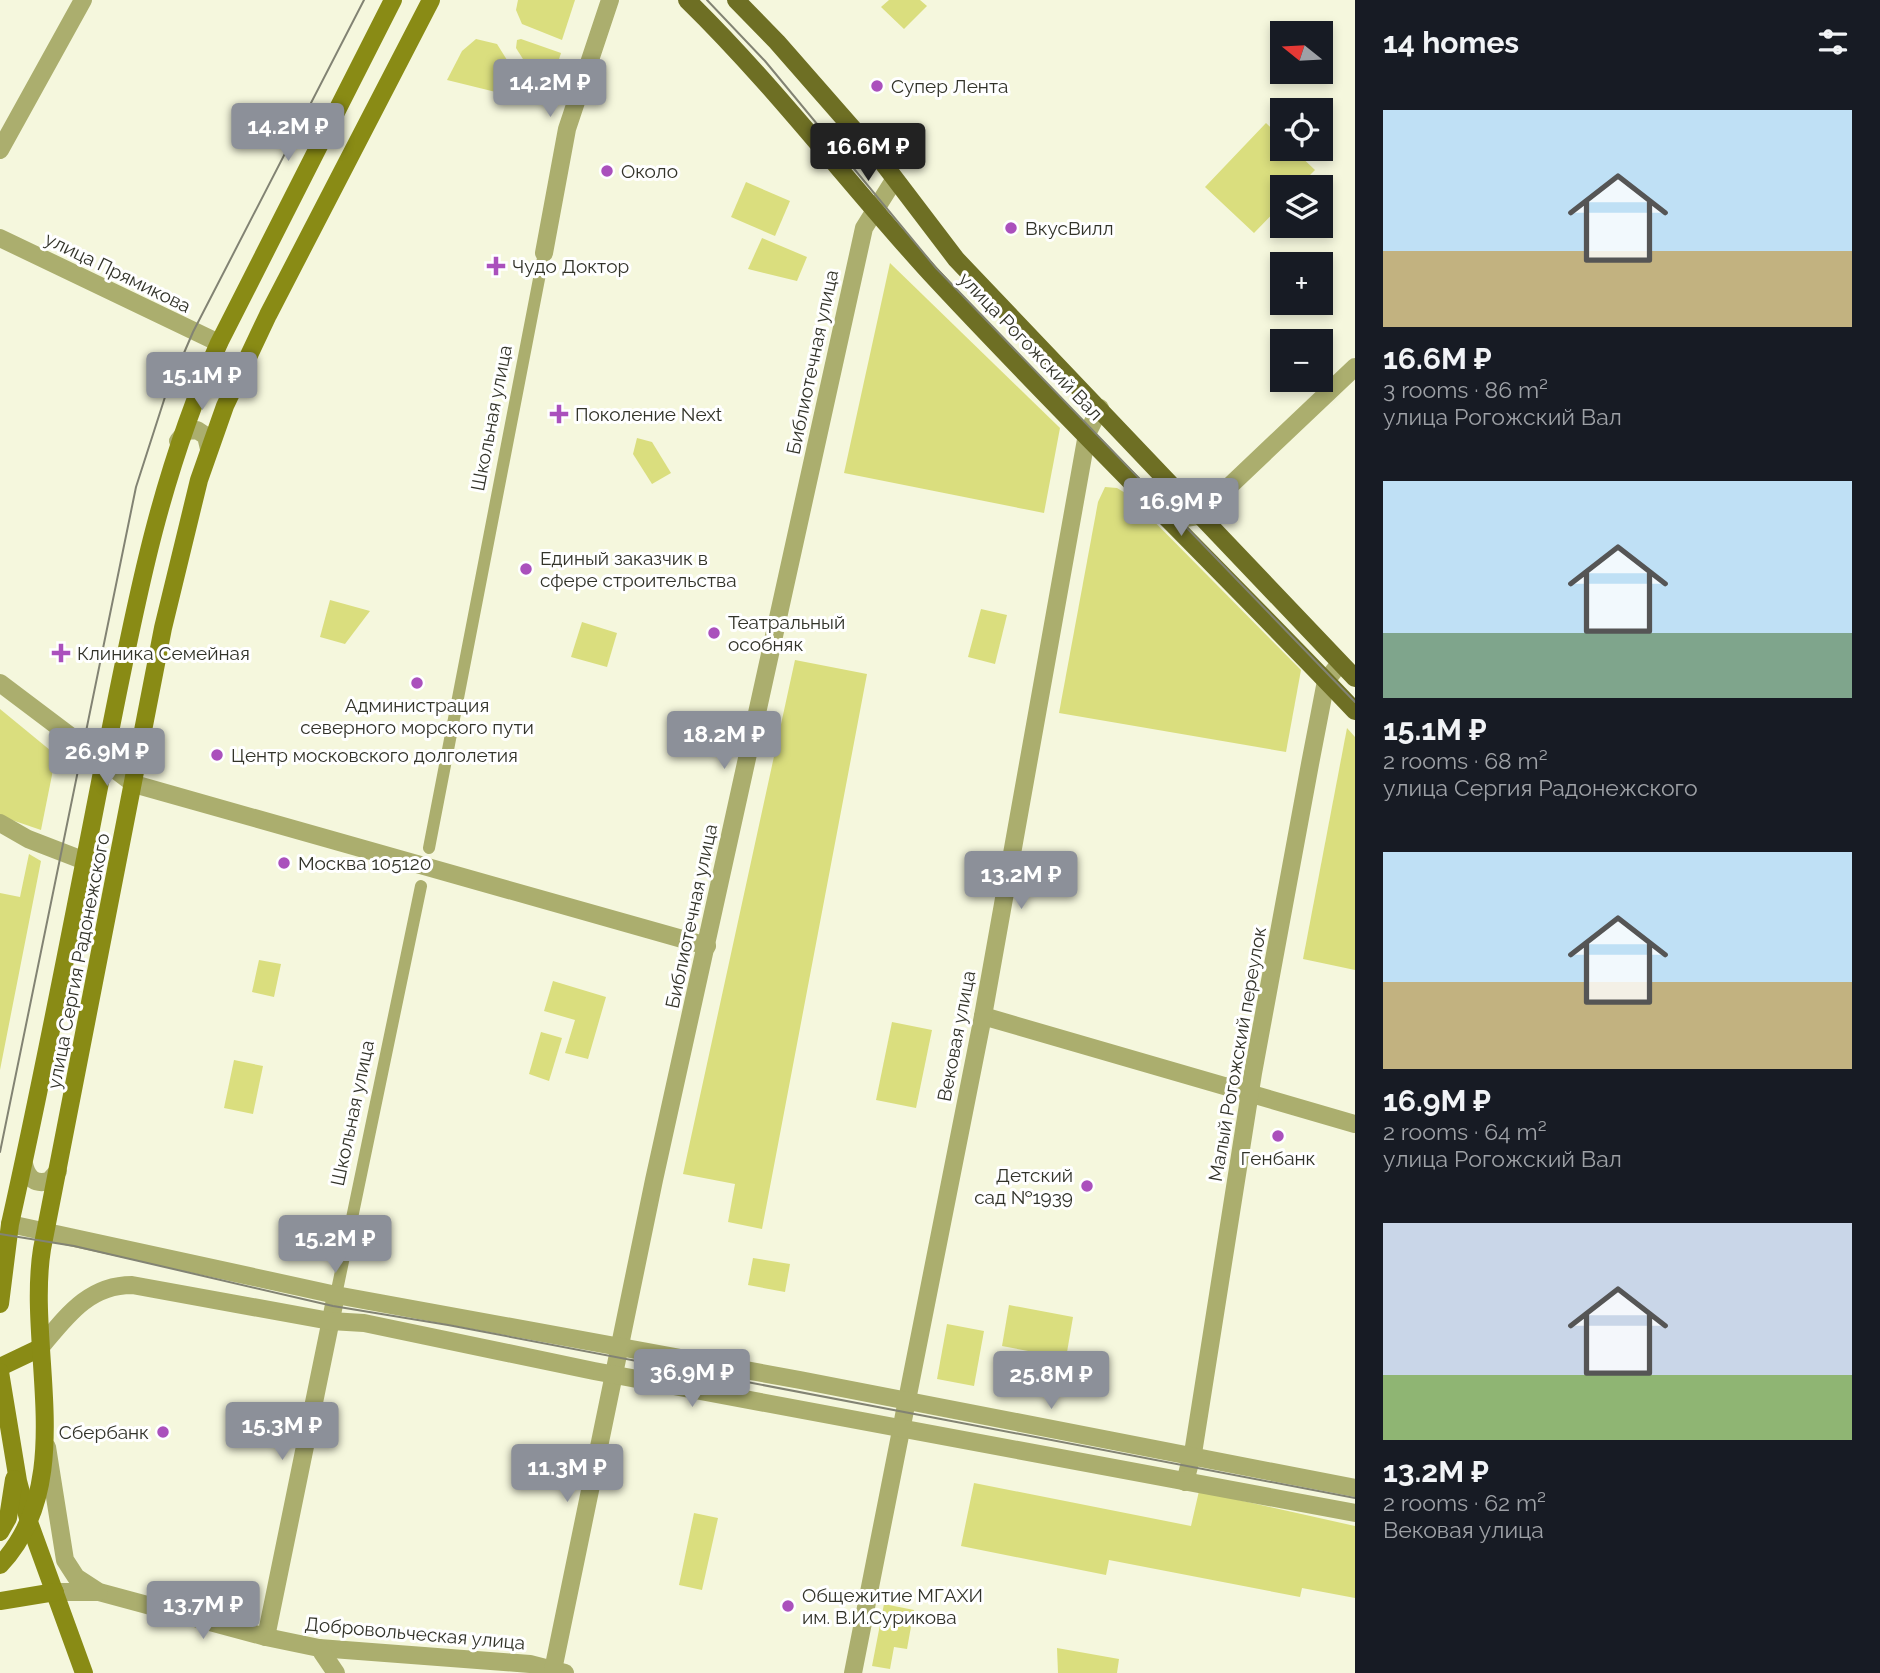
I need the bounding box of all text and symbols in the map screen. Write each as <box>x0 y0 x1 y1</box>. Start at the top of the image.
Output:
north arrow <box>1270 21 1334 84</box>
map controls <box>1270 21 1333 392</box>
icon: filters <box>1814 23 1852 61</box>
text: 14 homes <box>1383 25 1519 60</box>
pin: 14.2M ₽ <box>485 60 615 119</box>
text: 14.2M ₽ <box>509 68 591 95</box>
place label: Супер Лента <box>891 75 1008 97</box>
marker: Супер Лента <box>869 78 885 94</box>
button: locate <box>1270 98 1333 161</box>
pin: 14.2M ₽ <box>223 104 353 163</box>
text: 14.2M ₽ <box>247 112 329 139</box>
pin: 16.6M ₽ <box>803 124 933 183</box>
text: 16.6M ₽ <box>826 132 910 159</box>
icon: home <box>1555 155 1681 281</box>
place label: Около <box>621 160 678 182</box>
marker: Около <box>599 163 615 179</box>
button: layers <box>1270 175 1333 238</box>
place label: ВкусВилл <box>1025 217 1113 239</box>
marker: ВкусВилл <box>1003 220 1019 236</box>
street label: улица Прямикова <box>41 227 195 317</box>
button: + <box>1270 252 1333 315</box>
place label: Чудо Доктор <box>512 255 629 277</box>
marker: Чудо Доктор <box>486 256 506 276</box>
street label: улица Рогожский Вал <box>955 267 1107 425</box>
street label: Библиотечная улица <box>782 268 842 456</box>
button: − <box>1270 329 1333 392</box>
text: 16.6M ₽ <box>1383 341 1492 376</box>
street label: Школьная улица <box>466 343 516 493</box>
pin: 15.1M ₽ <box>137 352 267 412</box>
text: 15.1M ₽ <box>162 361 242 388</box>
text: 3 rooms · 86 m² <box>1383 376 1548 403</box>
place label: Поколение Next <box>575 403 723 425</box>
text: улица Рогожский Вал <box>1383 403 1622 430</box>
marker: Поколение Next <box>549 404 569 424</box>
pin: 16.9M ₽ <box>1116 478 1246 538</box>
text: 16.9M ₽ <box>1140 487 1222 514</box>
icon: home <box>1555 526 1681 652</box>
place label: Единый заказчик в сфере строительства <box>540 547 737 591</box>
marker: Единый заказчик в сфере строительства <box>518 561 534 577</box>
place label: Театральный особняк <box>728 611 845 655</box>
marker: Театральный особняк <box>706 625 722 641</box>
place label: Клиника Семейная <box>77 642 250 664</box>
marker: Клиника Семейная <box>51 643 71 663</box>
marker: Администрация северного морского пути <box>409 675 425 691</box>
place label: Администрация северного морского пути <box>300 694 534 738</box>
pin: 18.2M ₽ <box>659 712 789 771</box>
text: 15.1M ₽ <box>1383 712 1487 747</box>
text: 18.2M ₽ <box>683 720 765 747</box>
pin: 26.9M ₽ <box>42 728 172 788</box>
text: 26.9M ₽ <box>65 737 149 764</box>
place label: Центр московского долголетия <box>231 744 518 766</box>
marker: Центр московского долголетия <box>209 747 225 763</box>
text: 2 rooms · 68 m² <box>1383 747 1548 774</box>
text: улица Сергия Радонежского <box>1383 774 1698 801</box>
street label: Библиотечная улица <box>661 822 721 1010</box>
street label: улица Сергия Радонежского <box>42 831 114 1091</box>
place label: Москва 105120 <box>298 852 431 874</box>
pin: 13.2M ₽ <box>956 852 1086 911</box>
marker: Москва 105120 <box>276 855 292 871</box>
text: 13.2M ₽ <box>980 860 1062 887</box>
icon: home <box>1555 897 1681 1023</box>
street label: Малый Рогожский переулок <box>1204 925 1270 1183</box>
street label: Вековая улица <box>933 969 979 1103</box>
street label: Школьная улица <box>326 1038 378 1188</box>
text: 16.9M ₽ <box>1383 1083 1491 1118</box>
text: 2 rooms · 64 m² <box>1383 1118 1547 1145</box>
marker: Генбанк <box>1270 1128 1286 1144</box>
text: улица Рогожский Вал <box>1383 1145 1622 1172</box>
place label: Генбанк <box>1241 1147 1316 1169</box>
place label: Детский сад №1939 <box>974 1164 1073 1208</box>
marker: Детский сад №1939 <box>1079 1178 1095 1194</box>
pin: 15.2M ₽ <box>270 1216 400 1275</box>
text: 15.2M ₽ <box>294 1224 376 1251</box>
icon: home <box>1555 1268 1681 1394</box>
pin: 36.9M ₽ <box>627 1350 757 1409</box>
pin: 25.8M ₽ <box>986 1352 1116 1411</box>
text: 36.9M ₽ <box>650 1358 734 1385</box>
text: 25.8M ₽ <box>1009 1360 1093 1387</box>
pin: 15.3M ₽ <box>217 1402 347 1462</box>
text: 15.3M ₽ <box>242 1411 322 1438</box>
place label: Сбербанк <box>59 1421 149 1443</box>
marker: Сбербанк <box>155 1424 171 1440</box>
pin: 11.3M ₽ <box>502 1444 632 1504</box>
text: 11.3M ₽ <box>527 1453 607 1480</box>
text: 13.2M ₽ <box>1383 1454 1489 1489</box>
text: 2 rooms · 62 m² <box>1383 1489 1546 1516</box>
text: Вековая улица <box>1383 1516 1544 1543</box>
pin: 13.7M ₽ <box>138 1582 268 1641</box>
place label: Общежитие МГАХИ им. В.И.Сурикова <box>802 1584 983 1628</box>
text: 13.7M ₽ <box>163 1590 243 1617</box>
marker: Общежитие МГАХИ им. В.И.Сурикова <box>780 1598 796 1614</box>
street label: Добровольческая улица <box>304 1612 526 1654</box>

